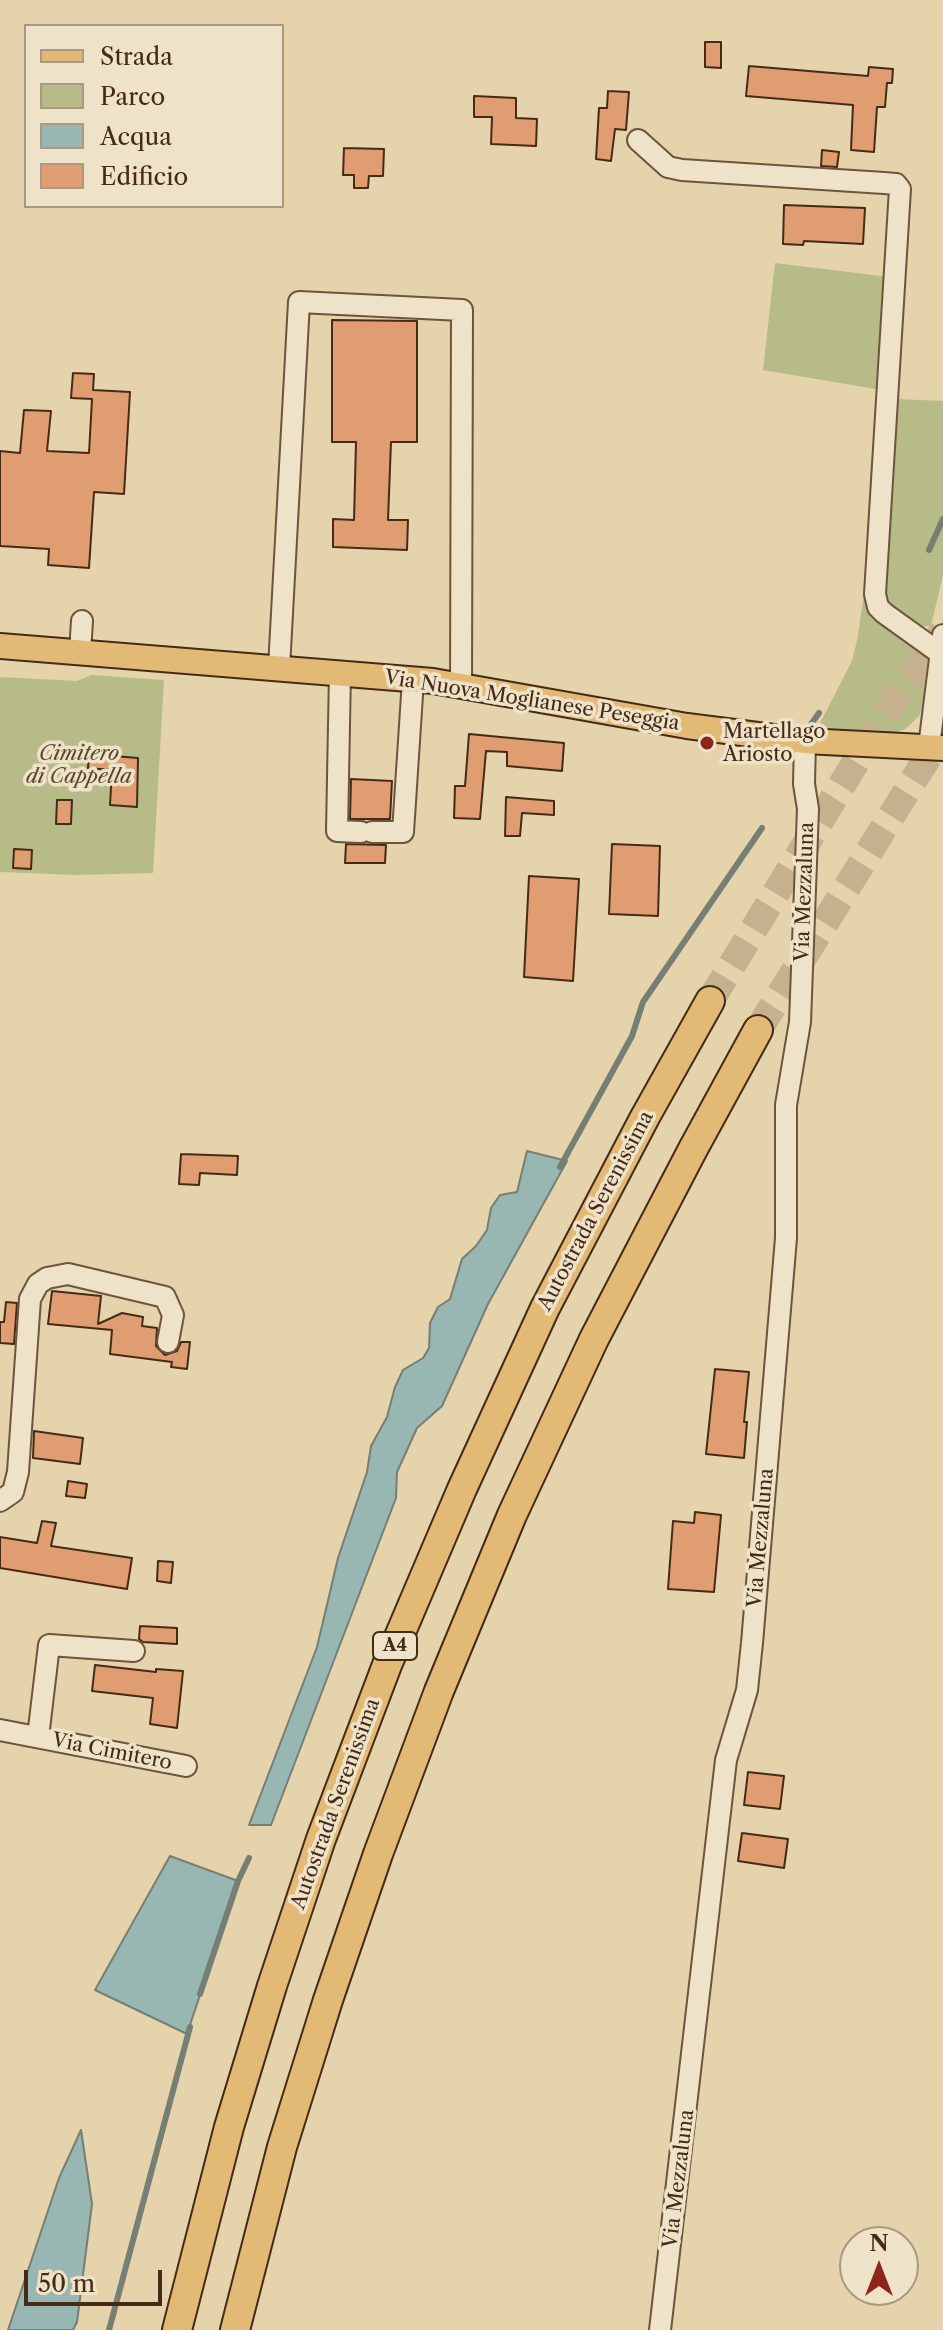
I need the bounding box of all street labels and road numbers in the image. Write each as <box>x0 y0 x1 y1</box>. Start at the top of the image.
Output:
street label: Via Nuova Moglianese Peseggia <box>383 666 681 736</box>
street label: Via Mezzaluna <box>791 822 819 962</box>
street label: Autostrada Serenissima <box>533 1107 659 1315</box>
street label: Via Mezzaluna <box>743 1467 779 1609</box>
road number: A4 <box>373 1632 417 1660</box>
street label: Autostrada Serenissima <box>287 1695 385 1913</box>
street label: Via Cimitero <box>50 1729 174 1775</box>
street label: Via Mezzaluna <box>659 2108 699 2250</box>

